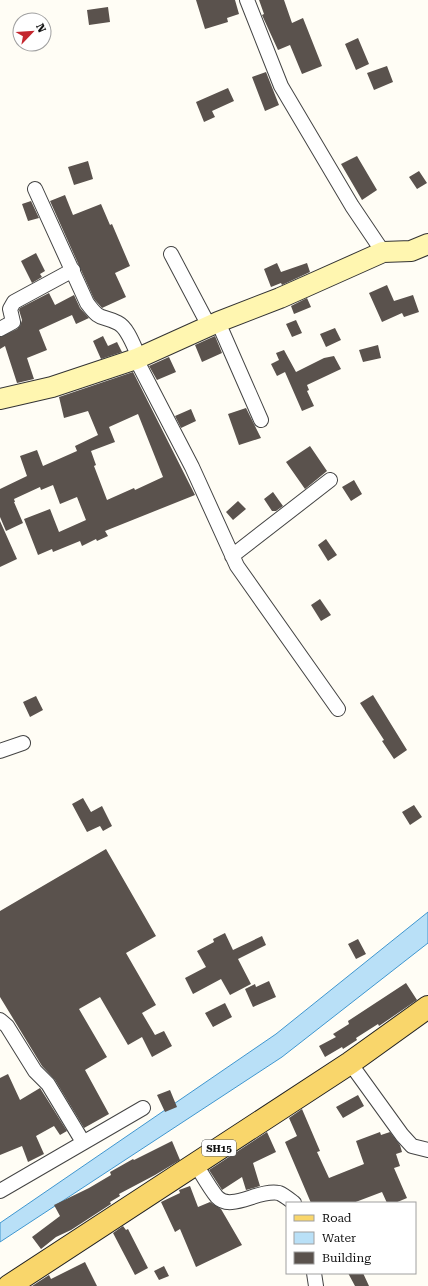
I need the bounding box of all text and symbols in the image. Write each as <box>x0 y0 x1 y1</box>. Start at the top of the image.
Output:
north arrow <box>12 12 52 52</box>
text: N <box>33 21 49 35</box>
road number: SH15 <box>202 1140 236 1156</box>
legend <box>286 1202 416 1274</box>
text: Road <box>322 1211 352 1225</box>
text: Water <box>322 1231 356 1245</box>
text: Building <box>322 1251 371 1265</box>

